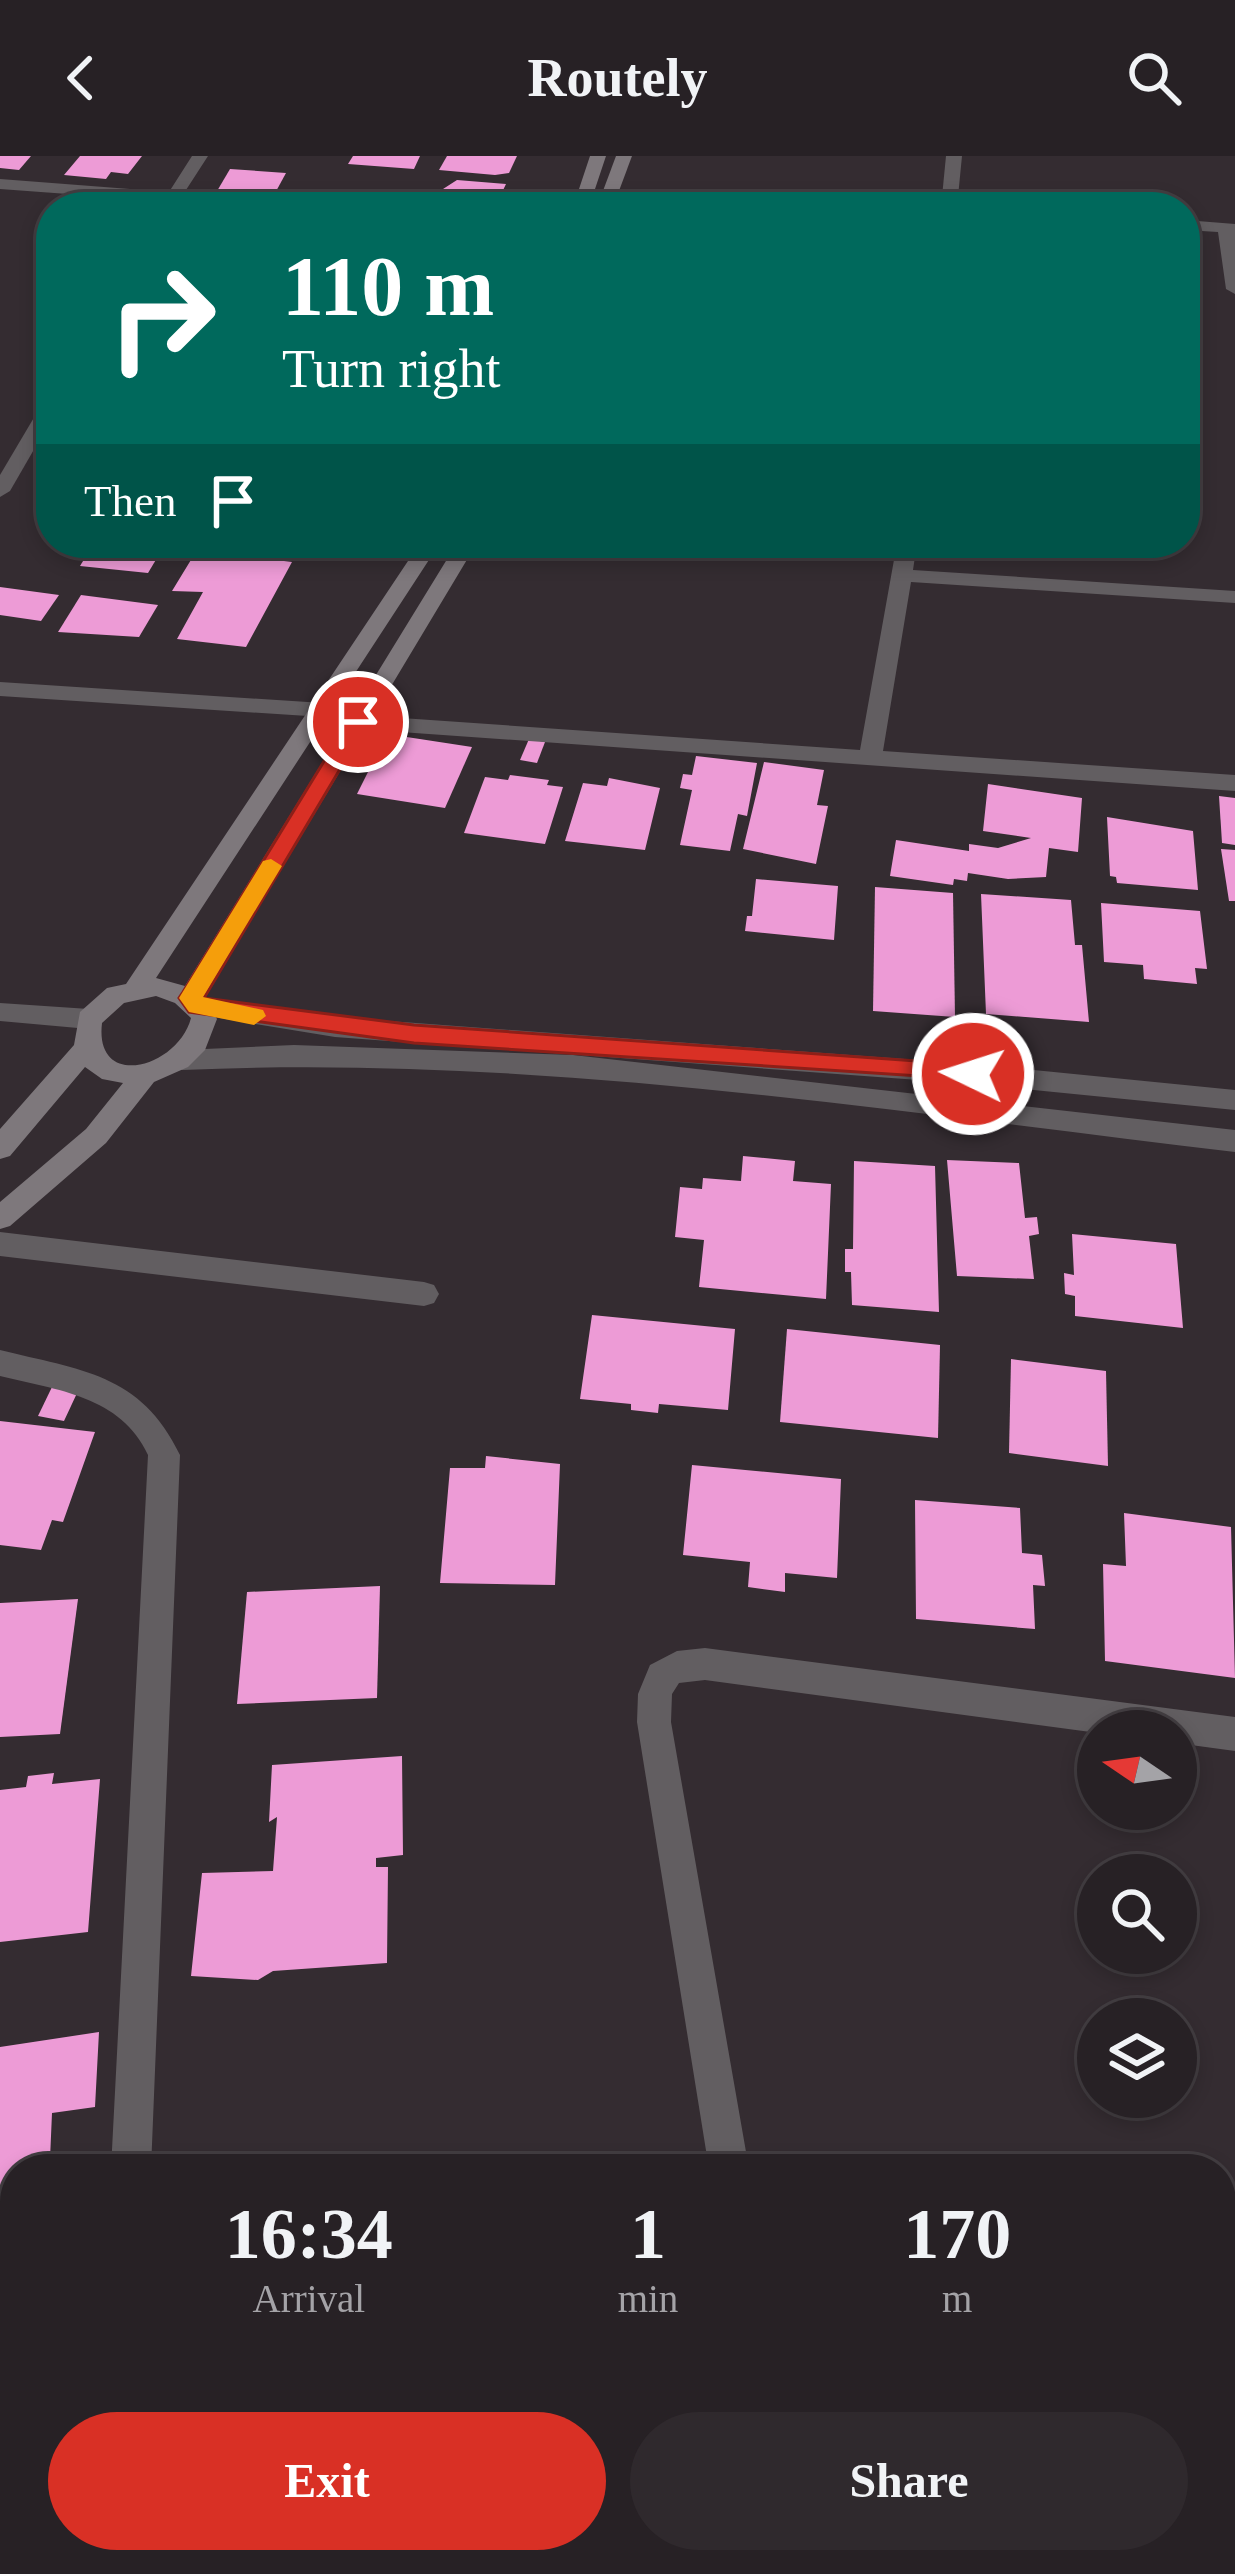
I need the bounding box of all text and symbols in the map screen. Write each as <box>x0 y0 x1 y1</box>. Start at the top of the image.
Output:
icon: back <box>48 45 114 111</box>
icon: search <box>1121 45 1187 111</box>
text: Routely <box>528 48 707 108</box>
icon: right <box>84 240 240 396</box>
text: 110 m <box>282 240 494 333</box>
text: Turn right <box>282 339 501 399</box>
icon: arrive <box>200 468 266 534</box>
text: Then <box>84 476 176 526</box>
pin <box>307 671 409 773</box>
icon: arrive <box>325 689 391 755</box>
position arrow <box>910 1011 1036 1137</box>
north arrow <box>1077 1710 1197 1830</box>
map controls <box>1077 1710 1197 2118</box>
button: search <box>1077 1854 1197 1974</box>
button: layers <box>1077 1998 1197 2118</box>
text: 16:34 <box>225 2194 393 2274</box>
text: 1 <box>630 2194 666 2274</box>
text: 170 <box>903 2194 1011 2274</box>
text: Arrival <box>253 2277 365 2320</box>
text: min <box>618 2277 678 2320</box>
text: m <box>942 2277 972 2320</box>
button: Exit <box>48 2412 606 2550</box>
button: Share <box>630 2412 1188 2550</box>

